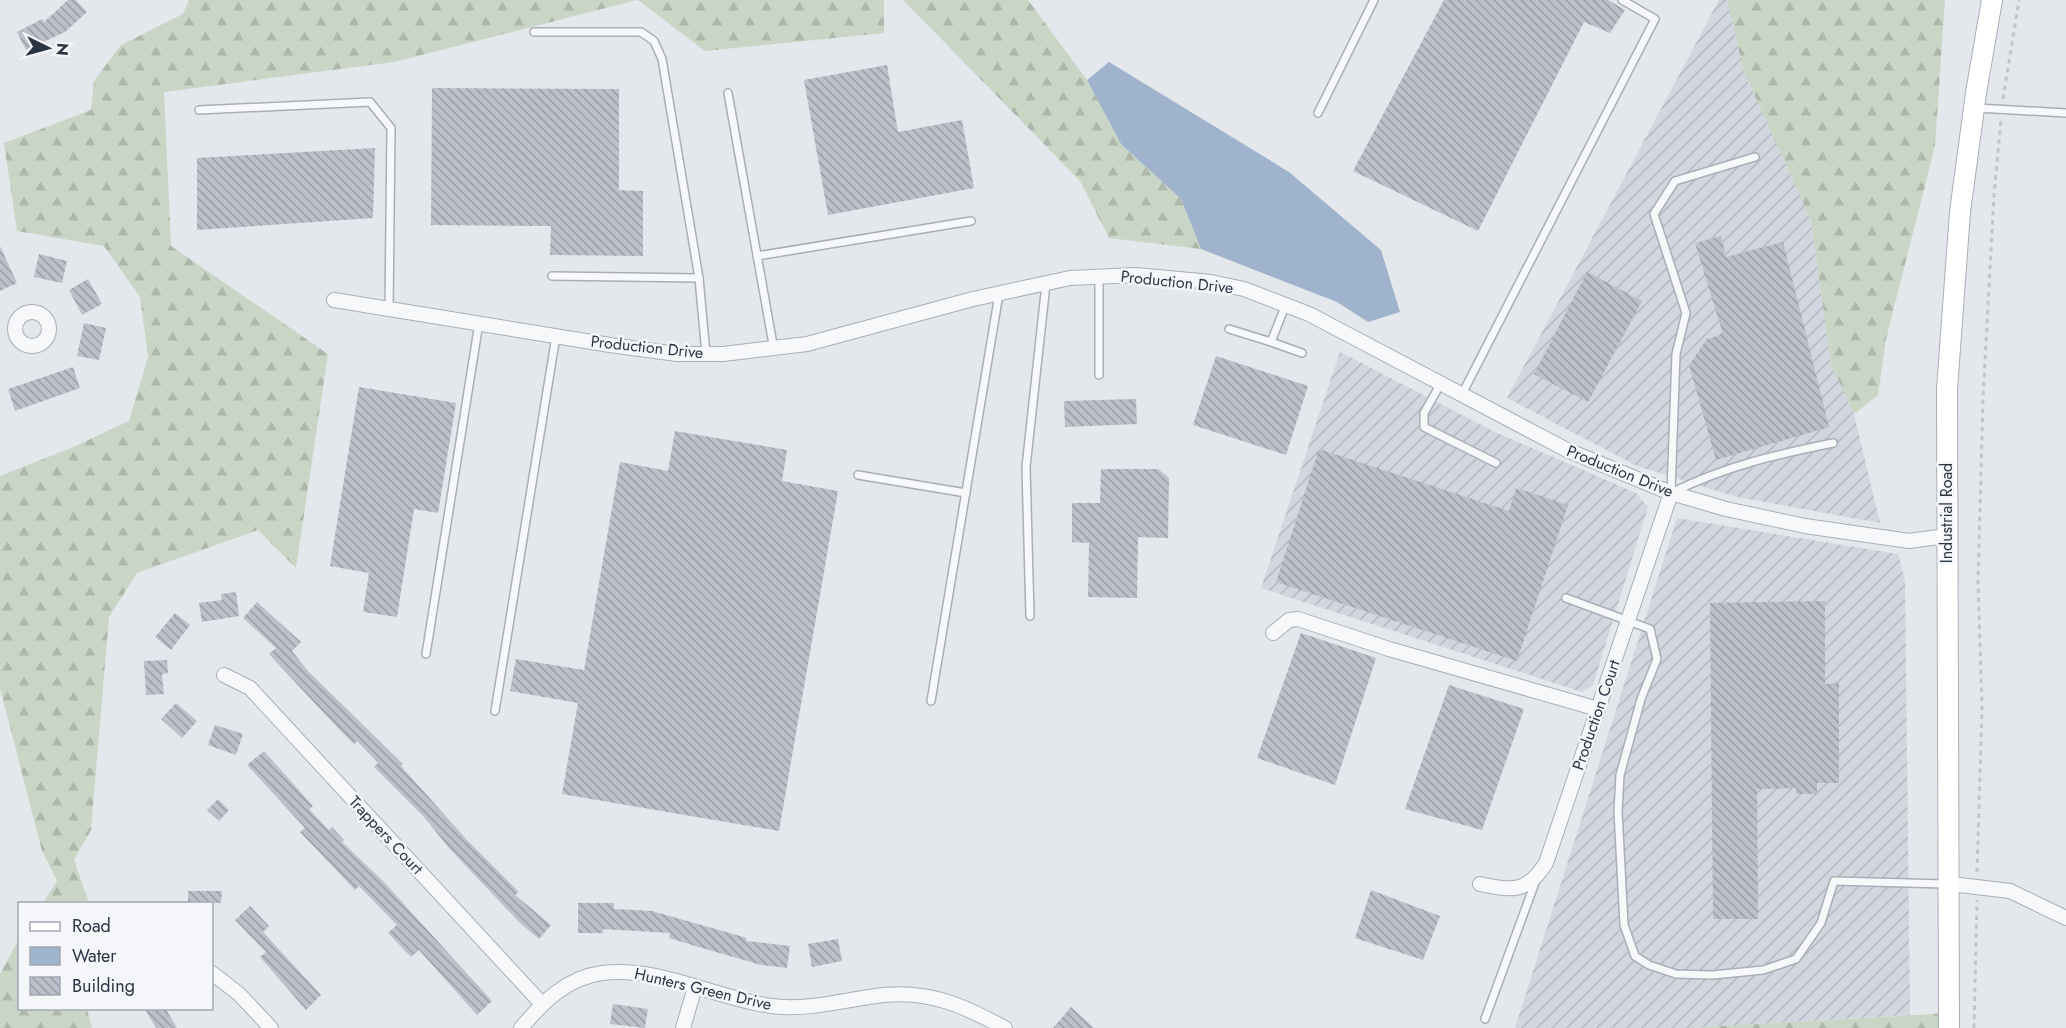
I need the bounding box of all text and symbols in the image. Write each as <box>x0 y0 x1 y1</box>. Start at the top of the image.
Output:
north arrow <box>18 18 78 78</box>
text: N <box>50 42 74 57</box>
street label: Production Drive <box>1120 265 1234 299</box>
street label: Production Drive <box>590 330 704 364</box>
street label: Production Drive <box>1563 439 1677 503</box>
street label: Industrial Road <box>1935 463 1958 563</box>
street label: Production Court <box>1566 657 1626 773</box>
street label: Trappers Court <box>343 791 429 880</box>
legend <box>18 902 213 1010</box>
text: Road <box>72 913 111 939</box>
text: Water <box>72 943 117 969</box>
street label: Hunters Green Drive <box>632 962 774 1016</box>
text: Building <box>72 973 135 999</box>

